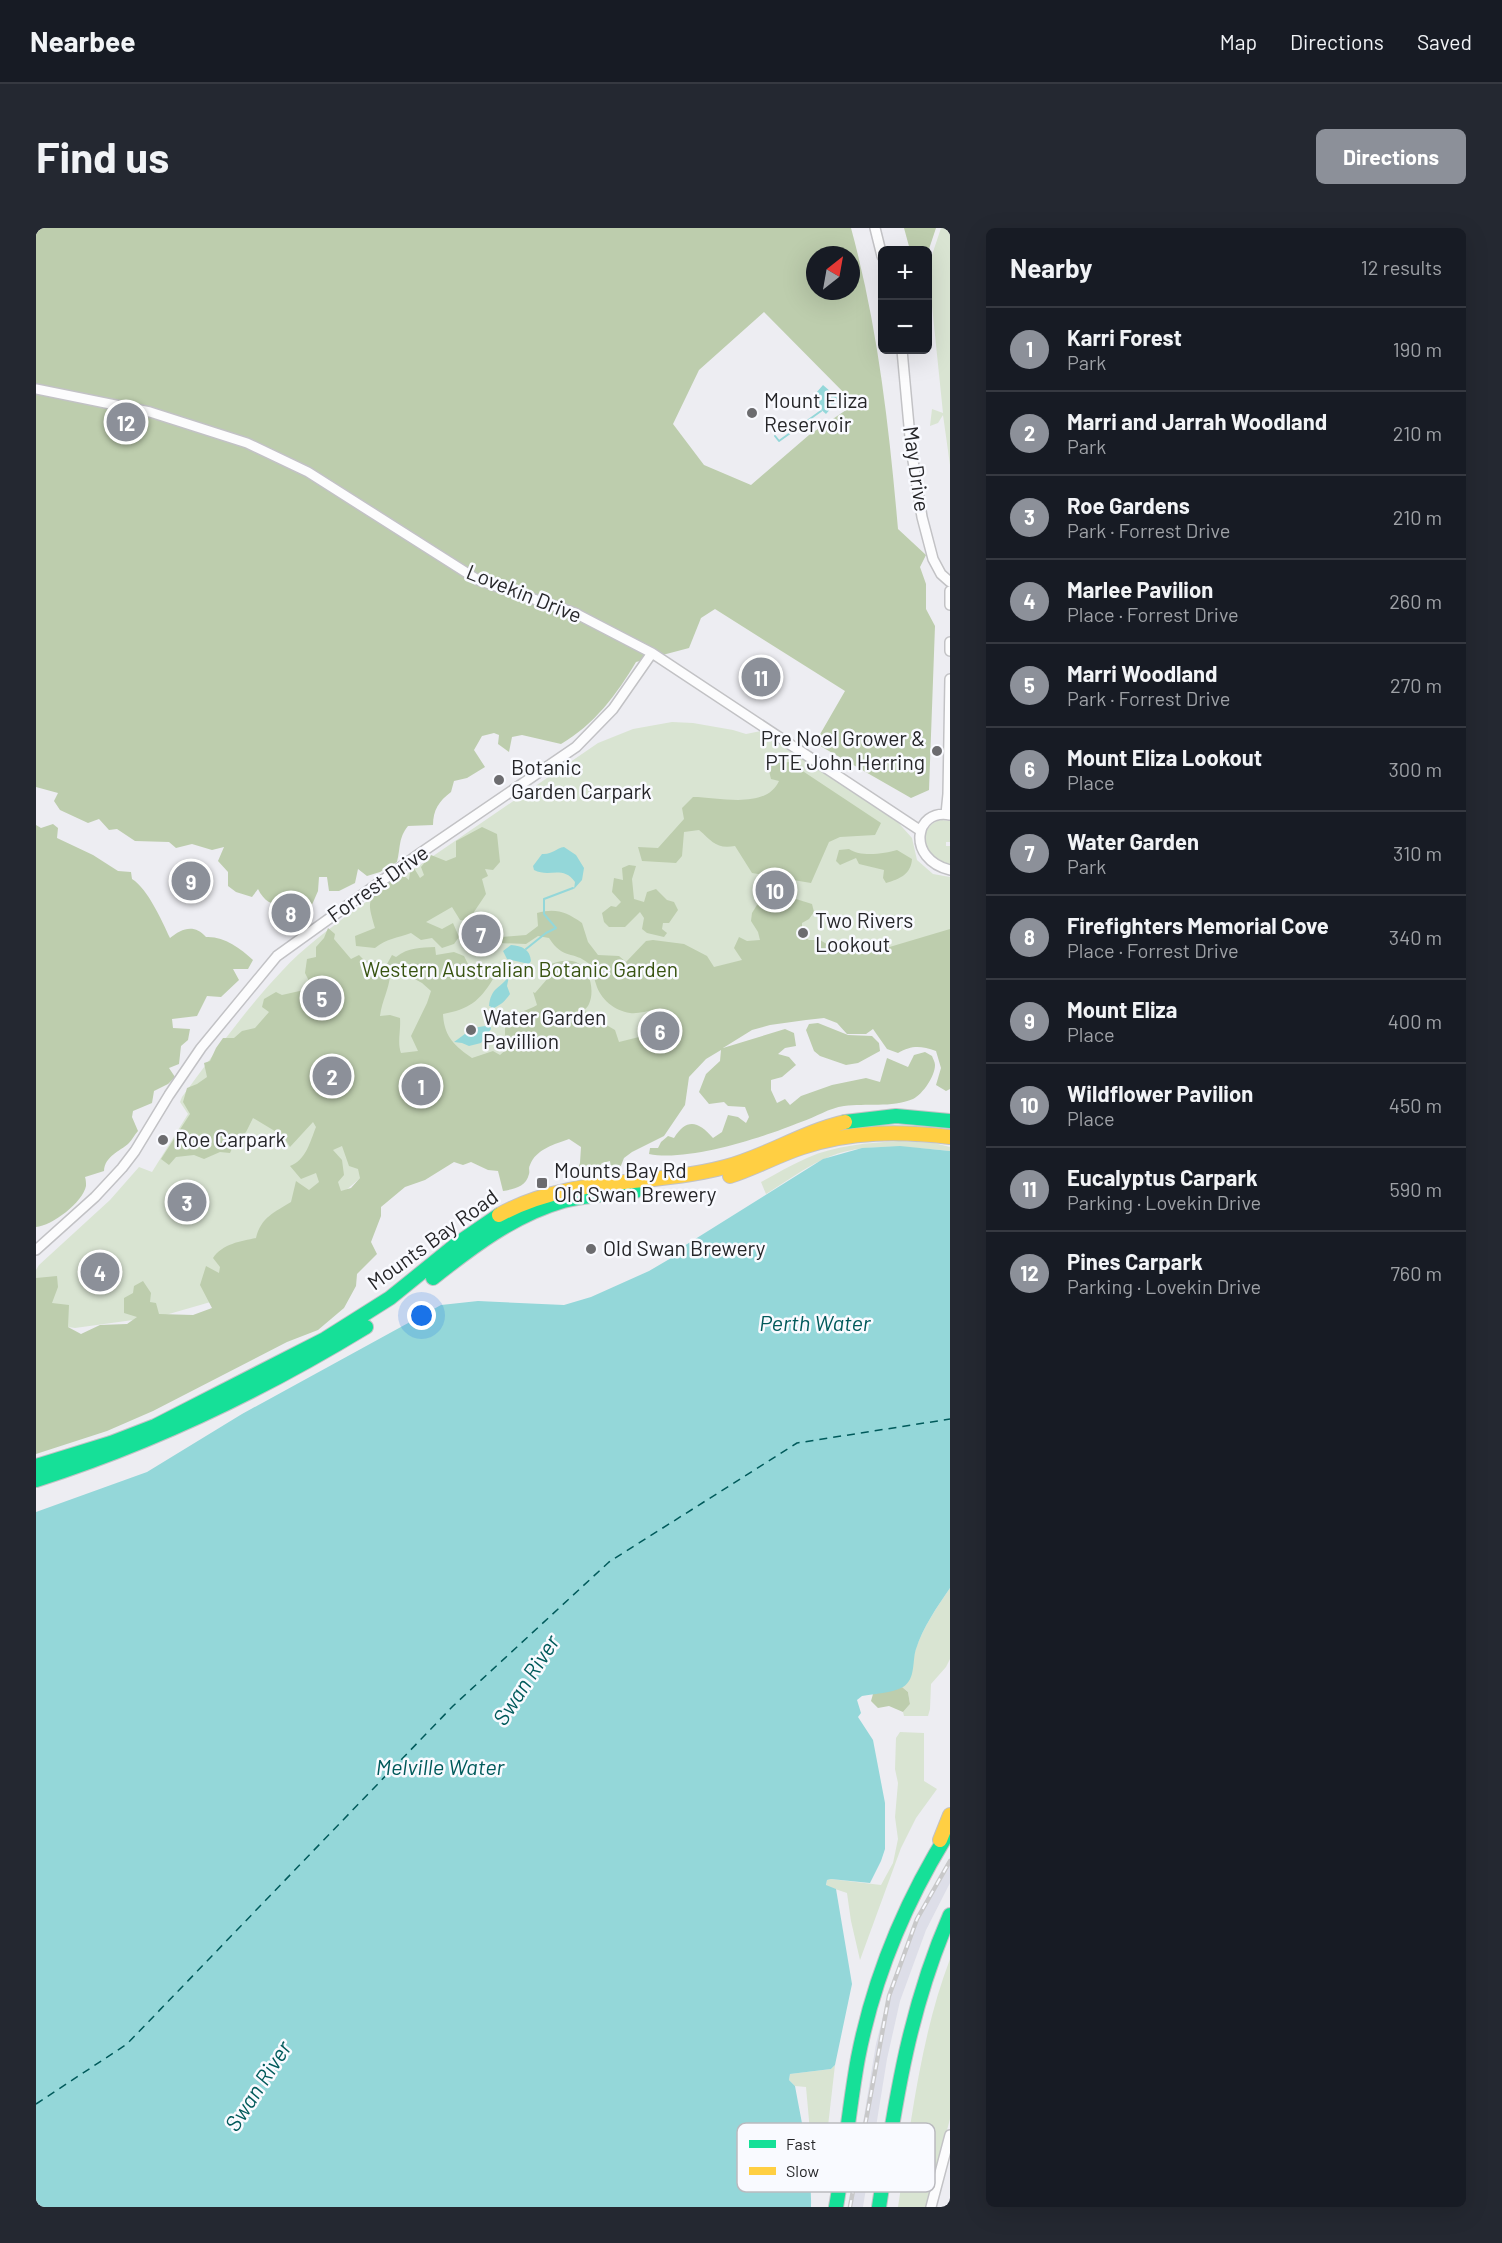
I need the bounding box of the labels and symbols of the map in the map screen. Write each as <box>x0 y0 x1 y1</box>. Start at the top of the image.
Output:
north arrow <box>806 246 860 300</box>
place label: Mount Eliza Reservoir <box>764 387 868 436</box>
pin: 12 <box>106 400 146 444</box>
marker: Mount Eliza Reservoir <box>745 406 759 420</box>
street label: May Drive <box>899 424 936 513</box>
street label: Lovekin Drive <box>463 558 586 627</box>
pin: 11 <box>742 654 780 700</box>
place label: Pre Noel Grower & PTE John Herring <box>761 725 925 774</box>
marker: Pre Noel Grower & PTE John Herring <box>930 744 944 758</box>
place label: Botanic Garden Carpark <box>511 754 652 803</box>
marker: Botanic Garden Carpark <box>492 773 506 787</box>
street label: Forrest Drive <box>322 839 432 927</box>
pin: 9 <box>172 858 210 904</box>
pin: 10 <box>756 868 794 912</box>
pin: 8 <box>272 890 310 936</box>
place label: Two Rivers Lookout <box>815 907 913 956</box>
pin: 7 <box>462 912 500 956</box>
marker: Two Rivers Lookout <box>796 926 810 940</box>
park label: Western Australian Botanic Garden <box>362 956 678 981</box>
pin: 5 <box>302 976 342 1020</box>
place label: Water Garden Pavillion <box>483 1004 606 1053</box>
pin: 6 <box>640 1008 680 1054</box>
marker: Water Garden Pavillion <box>464 1023 478 1037</box>
pin: 2 <box>312 1054 352 1098</box>
pin: 1 <box>402 1064 440 1108</box>
place label: Roe Carpark <box>175 1126 286 1151</box>
marker: Roe Carpark <box>156 1133 170 1147</box>
place label: Mounts Bay Rd Old Swan Brewery <box>554 1157 717 1206</box>
marker: Mounts Bay Rd Old Swan Brewery <box>535 1176 549 1190</box>
pin: 3 <box>168 1180 206 1224</box>
street label: Mounts Bay Road <box>362 1183 502 1294</box>
place label: Old Swan Brewery <box>603 1235 766 1260</box>
marker: Old Swan Brewery <box>584 1242 598 1256</box>
pin: 4 <box>80 1250 120 1294</box>
your location <box>407 1301 436 1330</box>
water label: Perth Water <box>759 1309 872 1335</box>
water label: Swan River <box>486 1628 565 1729</box>
water label: Melville Water <box>376 1753 506 1779</box>
water label: Swan River <box>218 2034 297 2135</box>
legend <box>737 2123 935 2192</box>
text: Fast <box>786 2134 816 2153</box>
text: Slow <box>786 2161 819 2180</box>

